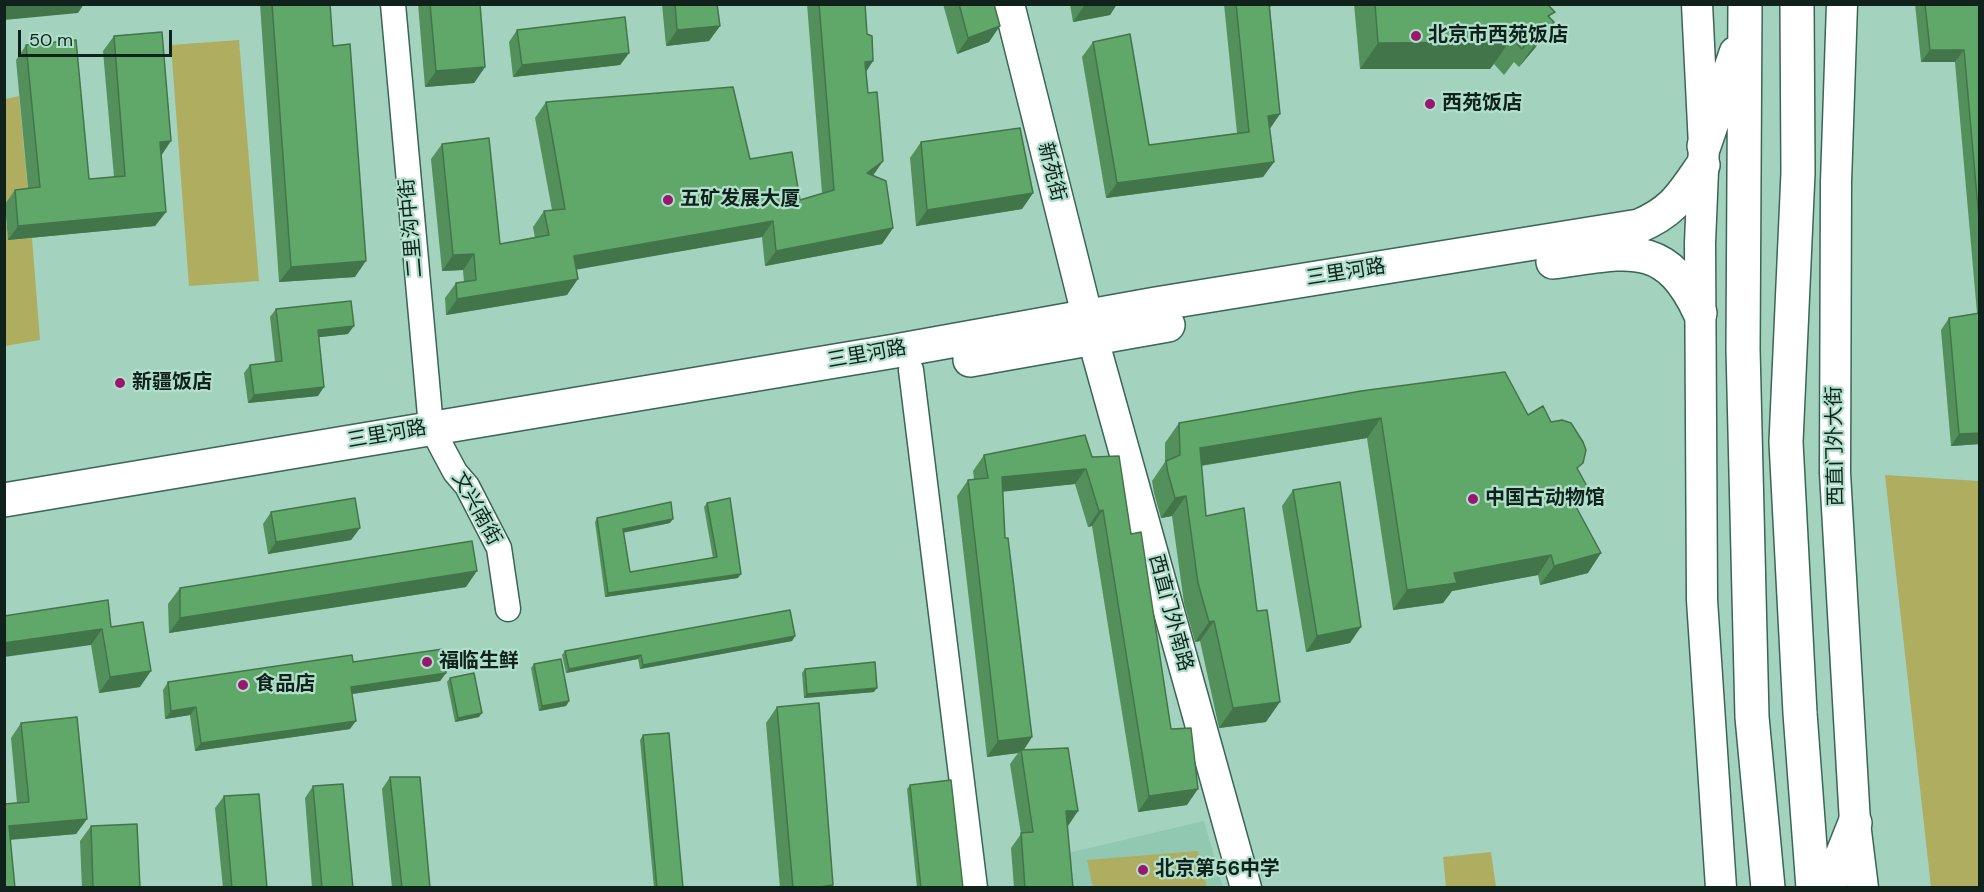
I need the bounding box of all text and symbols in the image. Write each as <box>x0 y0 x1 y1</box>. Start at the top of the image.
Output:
scale bar <box>21 18 176 56</box>
place label: 北京市西苑饭店 <box>1428 24 1568 48</box>
text: 50 m <box>29 28 73 52</box>
marker: 北京市西苑饭店 <box>1409 29 1423 43</box>
place label: 西苑饭店 <box>1442 92 1522 116</box>
marker: 西苑饭店 <box>1423 97 1437 111</box>
street label: 新苑街 <box>1032 140 1070 204</box>
street label: 二里沟中街 <box>396 177 428 279</box>
place label: 五矿发展大厦 <box>680 188 800 212</box>
marker: 五矿发展大厦 <box>661 193 675 207</box>
street label: 三里河路 <box>1305 255 1387 291</box>
street label: 三里河路 <box>826 336 908 374</box>
place label: 新疆饭店 <box>132 371 212 395</box>
marker: 新疆饭店 <box>113 376 127 390</box>
street label: 西直门外大街 <box>1823 386 1849 506</box>
street label: 三里河路 <box>346 416 428 454</box>
street label: 文兴南街 <box>446 468 506 550</box>
place label: 中国古动物馆 <box>1485 487 1605 511</box>
marker: 中国古动物馆 <box>1466 492 1480 506</box>
street label: 西直门外南路 <box>1143 552 1197 674</box>
place label: 福临生鲜 <box>439 650 519 674</box>
marker: 福临生鲜 <box>420 655 434 669</box>
place label: 食品店 <box>255 673 315 697</box>
marker: 食品店 <box>236 678 250 692</box>
place label: 北京第56中学 <box>1155 858 1280 882</box>
marker: 北京第56中学 <box>1136 863 1150 877</box>

